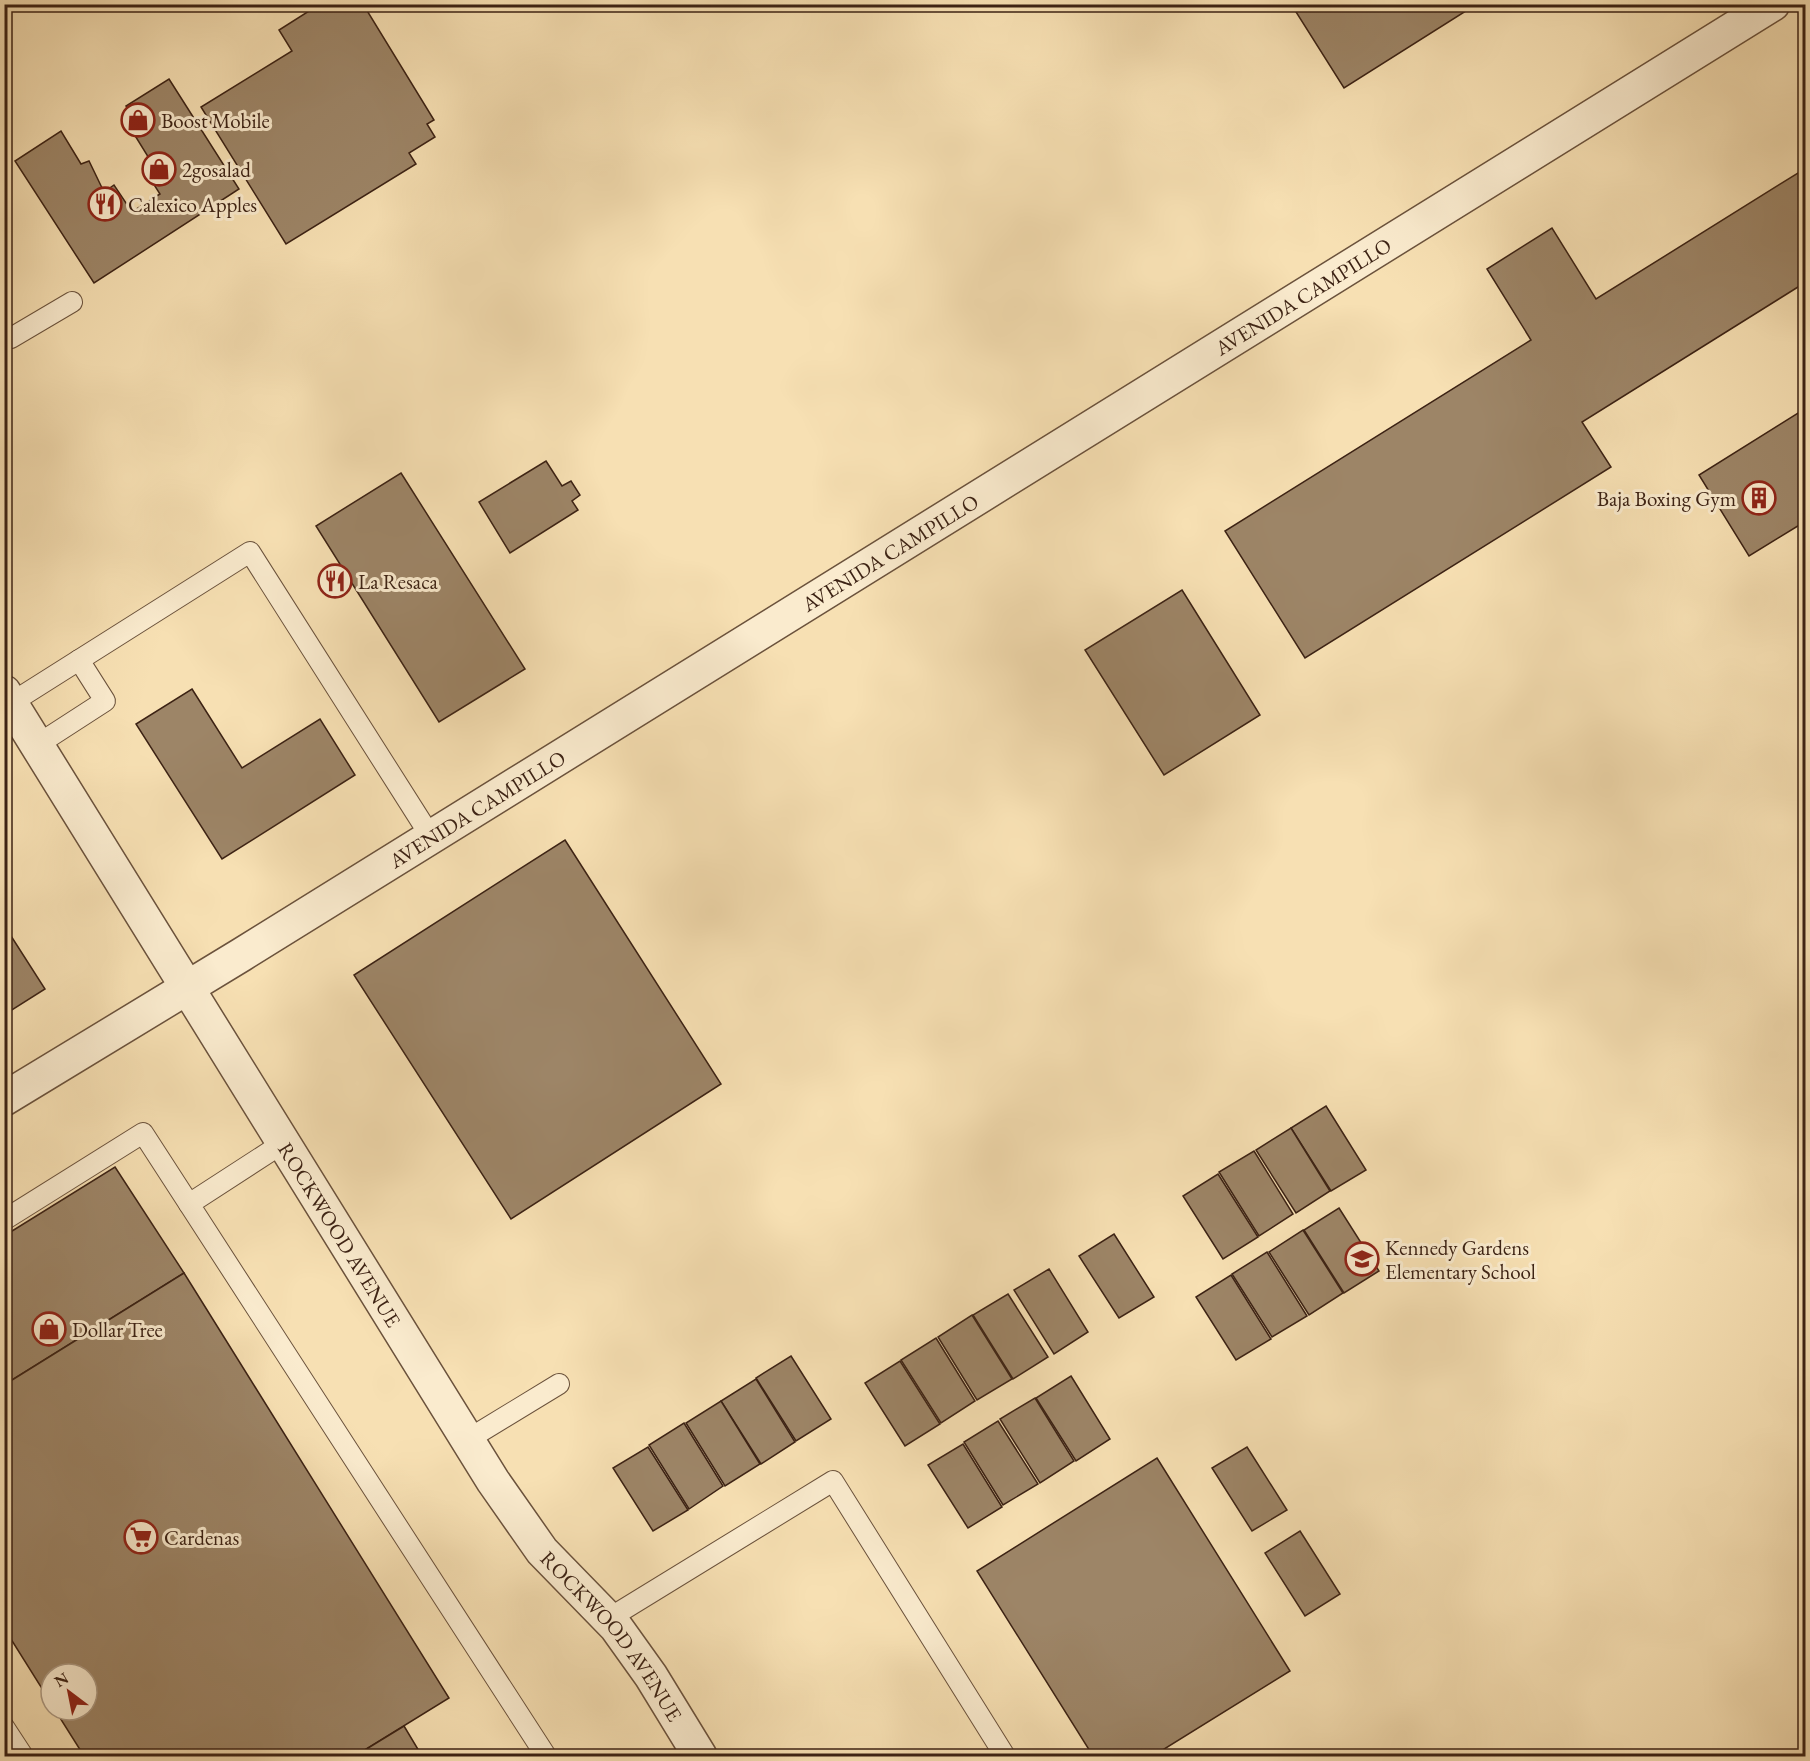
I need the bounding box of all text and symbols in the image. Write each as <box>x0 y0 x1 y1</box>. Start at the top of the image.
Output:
shop icon: Boost Mobile <box>120 102 156 138</box>
place label: Boost Mobile <box>161 107 270 134</box>
shop icon: 2gosalad <box>141 151 177 187</box>
place label: 2gosalad <box>182 156 251 183</box>
restaurant icon: Calexico Apples <box>87 186 123 222</box>
place label: Calexico Apples <box>128 191 257 218</box>
street label: AVENIDA CAMPILLO <box>1209 231 1396 361</box>
building icon: Baja Boxing Gym <box>1741 480 1777 516</box>
place label: Baja Boxing Gym <box>1597 485 1736 512</box>
street label: AVENIDA CAMPILLO <box>796 487 983 618</box>
restaurant icon: La Resaca <box>317 563 353 599</box>
place label: La Resaca <box>358 568 438 595</box>
street label: AVENIDA CAMPILLO <box>383 744 570 874</box>
street label: ROCKWOOD AVENUE <box>273 1137 408 1332</box>
place label: Kennedy Gardens Elementary School <box>1385 1234 1536 1285</box>
school or university icon: Kennedy Gardens Elementary School <box>1344 1241 1380 1277</box>
shop icon: Dollar Tree <box>31 1311 67 1347</box>
place label: Dollar Tree <box>72 1316 163 1343</box>
supermarket icon: Cardenas <box>123 1519 159 1555</box>
place label: Cardenas <box>164 1524 240 1551</box>
street label: ROCKWOOD AVENUE <box>535 1545 689 1726</box>
north arrow <box>39 1662 99 1722</box>
text: N <box>50 1667 72 1692</box>

